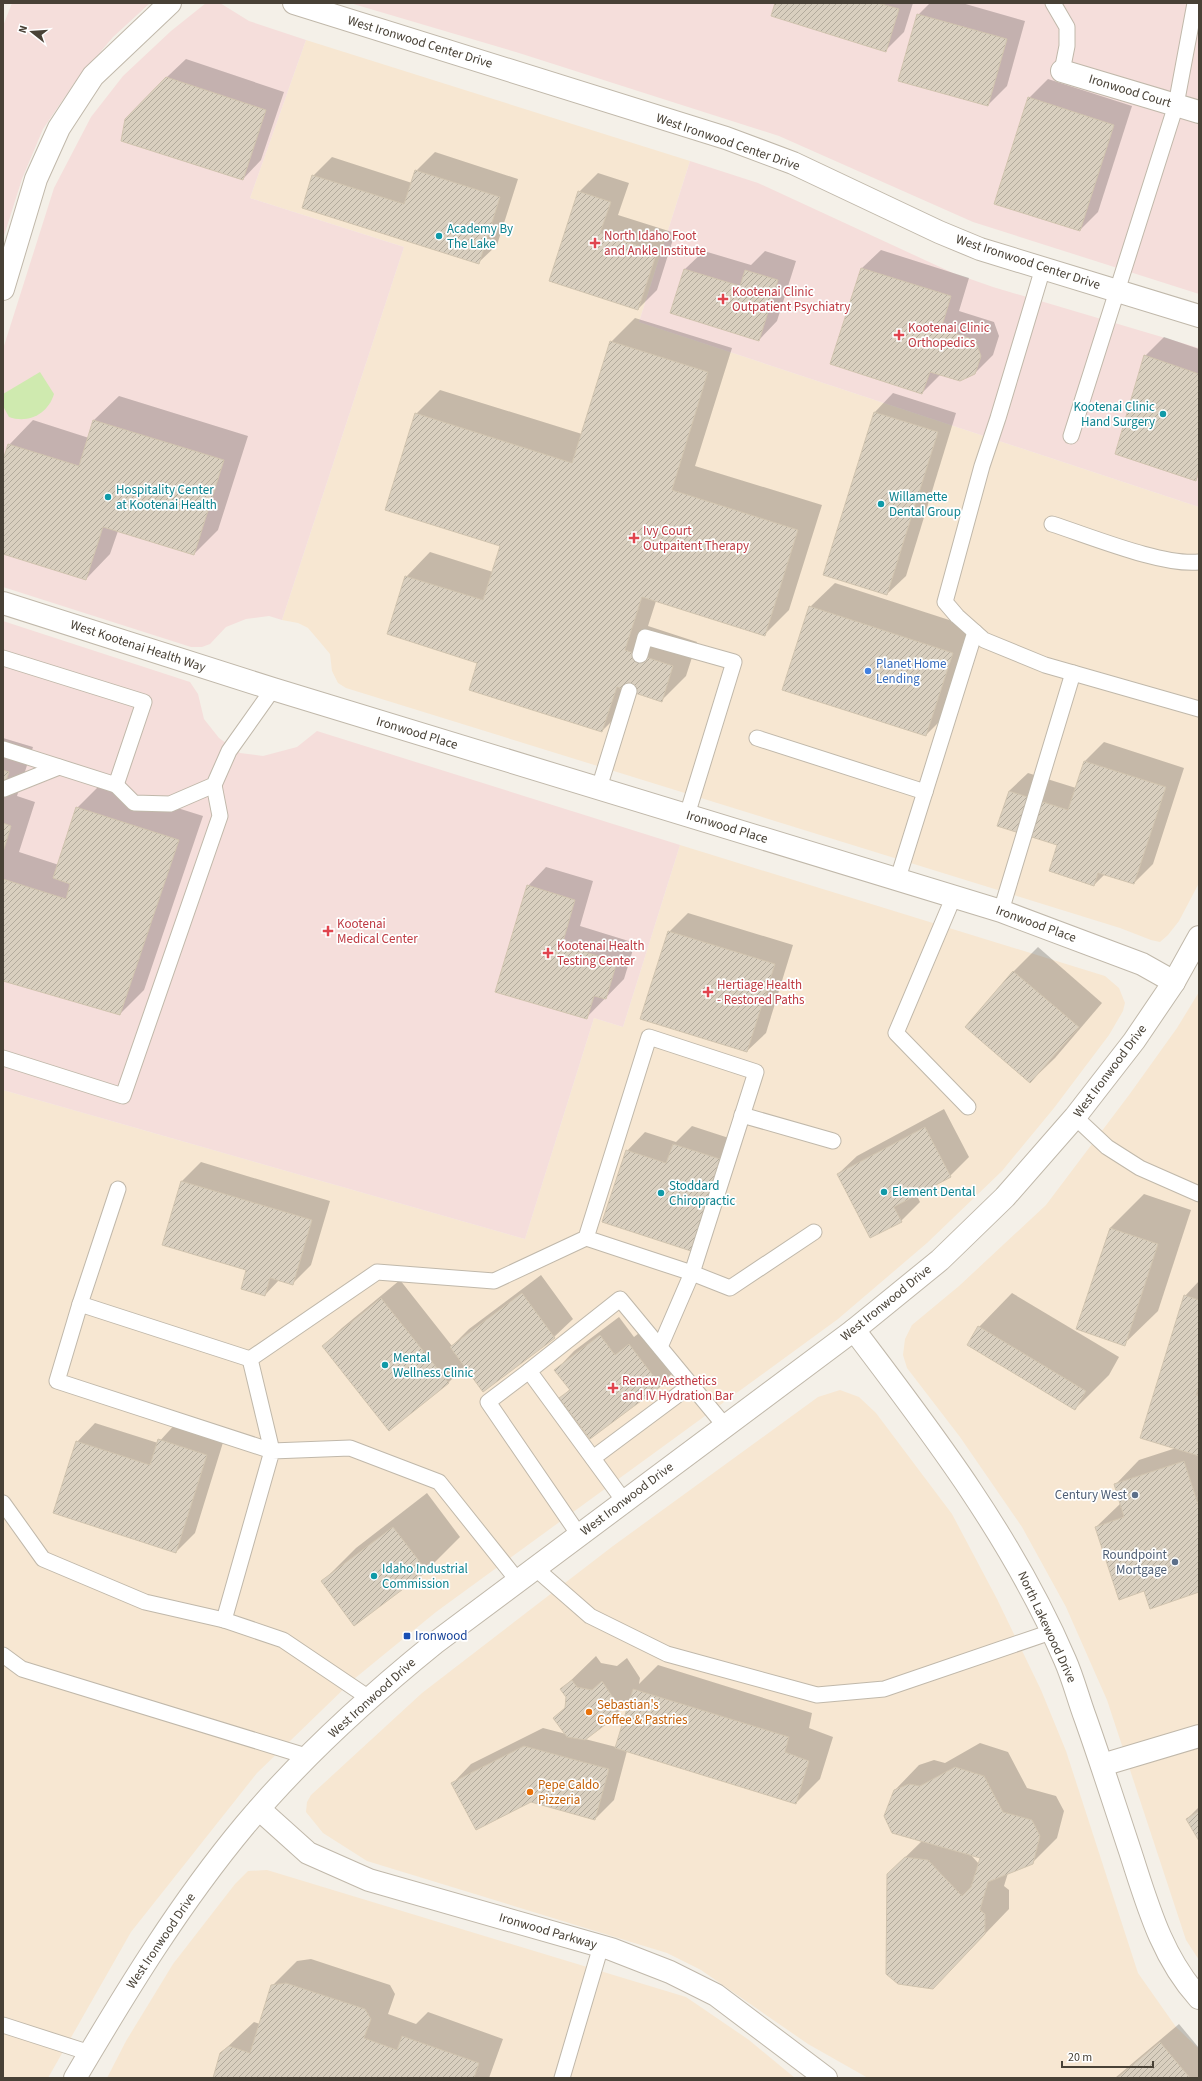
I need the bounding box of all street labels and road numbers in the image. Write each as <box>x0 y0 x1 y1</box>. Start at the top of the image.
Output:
street label: West Ironwood Center Drive <box>345 11 495 73</box>
street label: Ironwood Court <box>1086 70 1174 112</box>
street label: West Ironwood Center Drive <box>654 109 802 175</box>
street label: West Ironwood Center Drive <box>953 230 1103 294</box>
street label: West Kootenai Health Way <box>68 616 208 676</box>
street label: Ironwood Place <box>374 712 460 754</box>
street label: Ironwood Place <box>684 806 770 848</box>
street label: Ironwood Place <box>993 901 1079 947</box>
street label: West Ironwood Drive <box>1069 1021 1151 1121</box>
street label: West Ironwood Drive <box>837 1261 935 1345</box>
street label: West Ironwood Drive <box>577 1458 677 1540</box>
street label: North Lakewood Drive <box>1013 1568 1081 1686</box>
street label: West Ironwood Drive <box>324 1654 420 1742</box>
street label: West Ironwood Drive <box>122 1889 200 1993</box>
street label: Ironwood Parkway <box>497 1908 599 1954</box>

